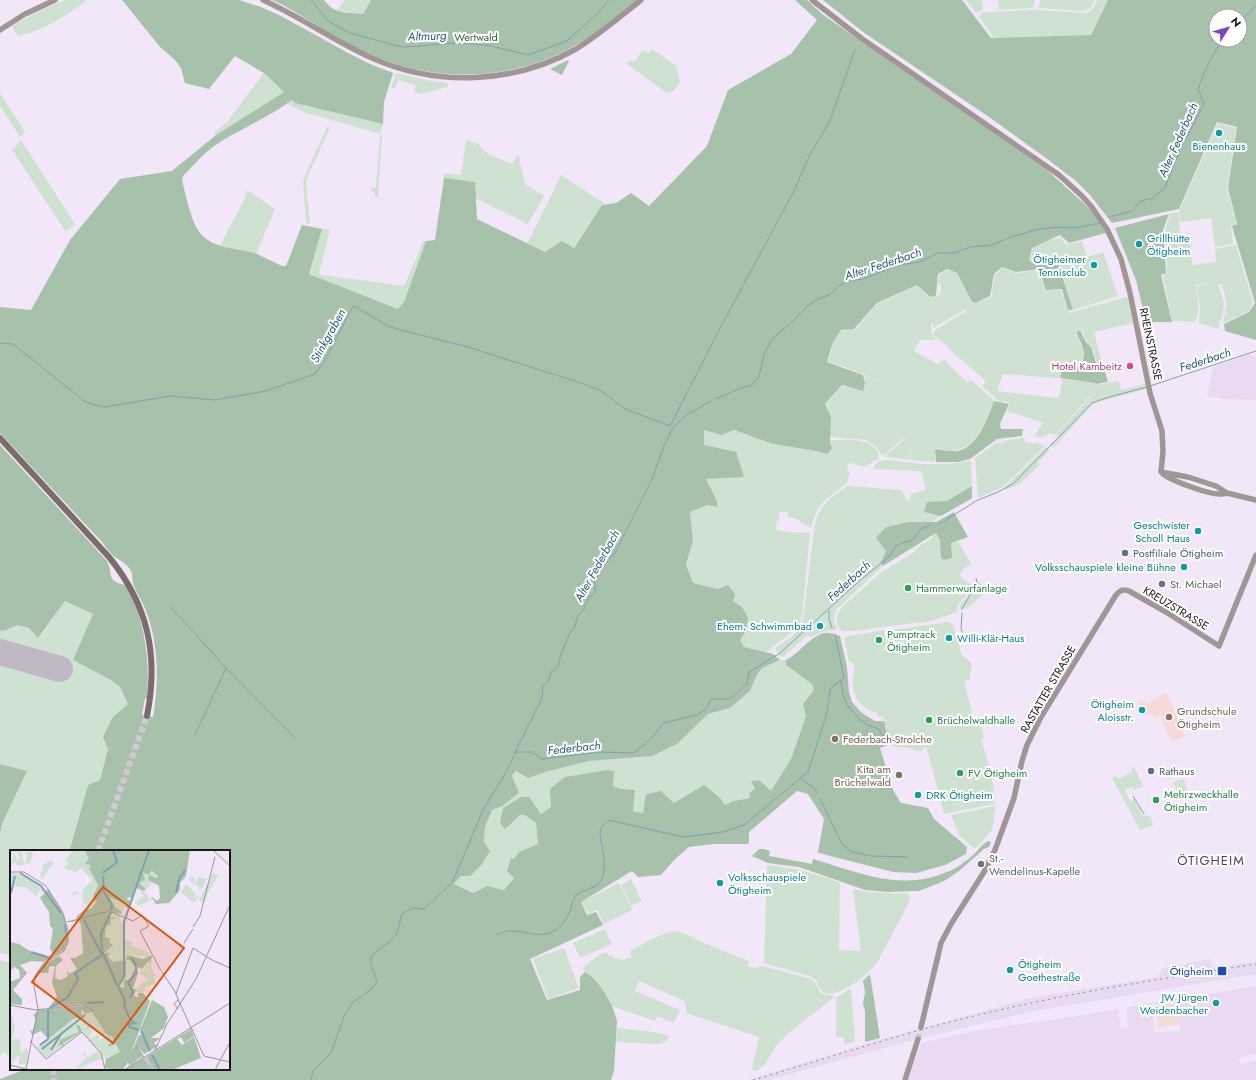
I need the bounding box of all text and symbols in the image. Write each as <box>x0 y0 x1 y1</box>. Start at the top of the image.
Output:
north arrow <box>1208 8 1248 48</box>
text: N <box>1227 14 1245 30</box>
water label: Altmurg <box>406 26 447 46</box>
park label: Wertwald <box>454 29 498 45</box>
water label: Alter Federbach <box>1153 100 1202 181</box>
marker: Bienenhaus <box>1214 128 1224 138</box>
place label: Bienenhaus <box>1192 138 1246 154</box>
place label: Grillhütte Ötigheim <box>1147 230 1190 259</box>
marker: Grillhütte Ötigheim <box>1134 239 1144 249</box>
water label: Alter Federbach <box>841 243 924 285</box>
place label: Ötigheimer Tennisclub <box>1033 251 1086 280</box>
marker: Ötigheimer Tennisclub <box>1089 260 1099 270</box>
water label: Stinkgraben <box>306 306 350 366</box>
street label: RHEINSTRASSE <box>1135 306 1167 382</box>
water label: Federbach <box>1177 343 1233 377</box>
place label: Hotel Kambeitz <box>1051 358 1122 374</box>
marker: Hotel Kambeitz <box>1125 361 1135 371</box>
place label: Geschwister Scholl Haus <box>1134 517 1191 546</box>
marker: Geschwister Scholl Haus <box>1193 526 1203 536</box>
water label: Alter Federbach <box>569 527 624 606</box>
place label: Postfiliale Ötigheim <box>1133 545 1223 561</box>
marker: Postfiliale Ötigheim <box>1120 548 1130 558</box>
water label: Federbach <box>823 557 875 605</box>
place label: Volksschauspiele kleine Bühne <box>1035 559 1176 575</box>
marker: Volksschauspiele kleine Bühne <box>1179 562 1189 572</box>
place label: St. Michael <box>1170 576 1222 592</box>
marker: St. Michael <box>1157 579 1167 589</box>
place label: Hammerwurfanlage <box>916 580 1007 596</box>
street label: KREUZSTRASSE <box>1140 582 1212 634</box>
marker: Hammerwurfanlage <box>903 583 913 593</box>
place label: Ehem. Schwimmbad <box>717 618 812 634</box>
marker: Ehem. Schwimmbad <box>815 621 825 631</box>
place label: Pumptrack Ötigheim <box>887 626 935 655</box>
place label: Willi-Klär-Haus <box>957 630 1025 646</box>
marker: Willi-Klär-Haus <box>944 633 954 643</box>
marker: Pumptrack Ötigheim <box>874 635 884 645</box>
street label: RASTATTER STRASSE <box>1016 642 1080 736</box>
place label: Ötigheim Aloisstr. <box>1091 696 1134 725</box>
place label: Grundschule Ötigheim <box>1177 703 1237 732</box>
marker: Ötigheim Aloisstr. <box>1137 705 1147 715</box>
place label: Brüchelwaldhalle <box>937 712 1016 728</box>
marker: Grundschule Ötigheim <box>1164 712 1174 722</box>
marker: Brüchelwaldhalle <box>924 715 934 725</box>
place label: Federbach-Strolche <box>843 731 932 747</box>
marker: Federbach-Strolche <box>830 734 840 744</box>
water label: Federbach <box>547 736 601 760</box>
place label: Kita am Brüchelwald <box>835 761 891 790</box>
place label: Rathaus <box>1159 763 1195 779</box>
place label: FV Ötigheim <box>968 765 1027 781</box>
marker: Rathaus <box>1146 766 1156 776</box>
marker: FV Ötigheim <box>955 768 965 778</box>
marker: Kita am Brüchelwald <box>894 770 904 780</box>
place label: Mehrzweckhalle Ötigheim <box>1164 786 1239 815</box>
place label: DRK Ötigheim <box>926 787 993 803</box>
marker: DRK Ötigheim <box>913 790 923 800</box>
marker: Mehrzweckhalle Ötigheim <box>1151 795 1161 805</box>
inset map <box>10 850 230 1070</box>
place label: St.- Wendelinus-Kapelle <box>989 850 1081 879</box>
district label: ÖTIGHEIM <box>1177 851 1245 870</box>
marker: St.- Wendelinus-Kapelle <box>976 859 986 869</box>
place label: Volksschauspiele Ötigheim <box>728 869 806 898</box>
marker: Volksschauspiele Ötigheim <box>715 878 725 888</box>
place label: Ötigheim Goethestraße <box>1018 956 1081 985</box>
place label: Ötigheim <box>1170 963 1213 979</box>
marker: Ötigheim Goethestraße <box>1005 965 1015 975</box>
marker: Ötigheim <box>1216 965 1228 977</box>
place label: JW Jürgen Weidenbacher <box>1140 989 1208 1018</box>
marker: JW Jürgen Weidenbacher <box>1211 998 1221 1008</box>

